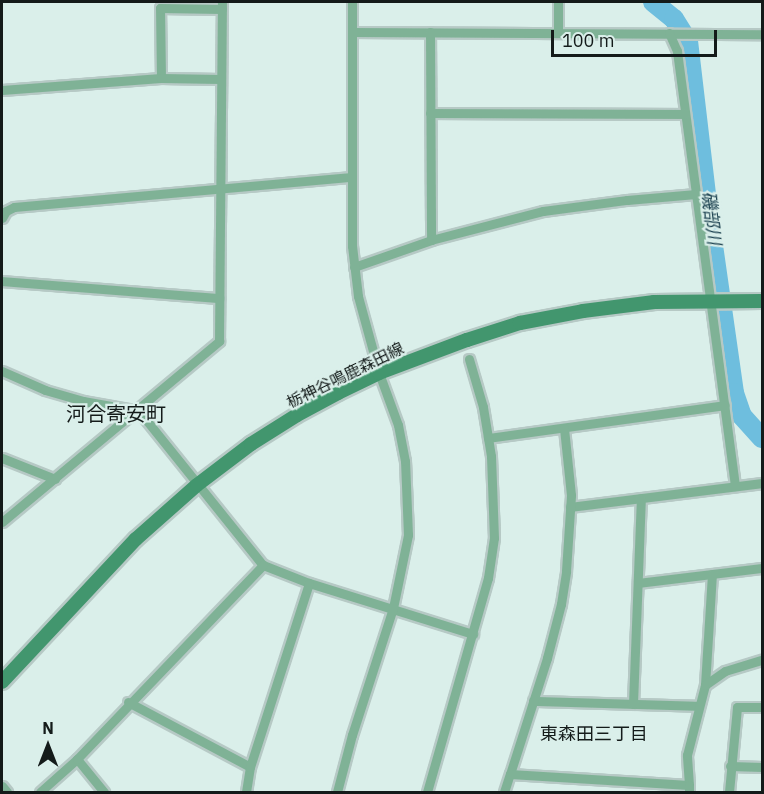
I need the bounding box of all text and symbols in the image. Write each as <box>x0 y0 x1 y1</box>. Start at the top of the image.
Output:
scale bar <box>554 18 720 56</box>
text: 100 m <box>562 29 614 52</box>
water label: 磯部川 <box>697 190 725 246</box>
street label: 栃神谷鳴鹿森田線 <box>283 338 407 412</box>
district label: 河合寄安町 <box>66 401 166 425</box>
north arrow <box>18 716 78 776</box>
text: N <box>42 718 54 738</box>
district label: 東森田三丁目 <box>540 723 648 745</box>

